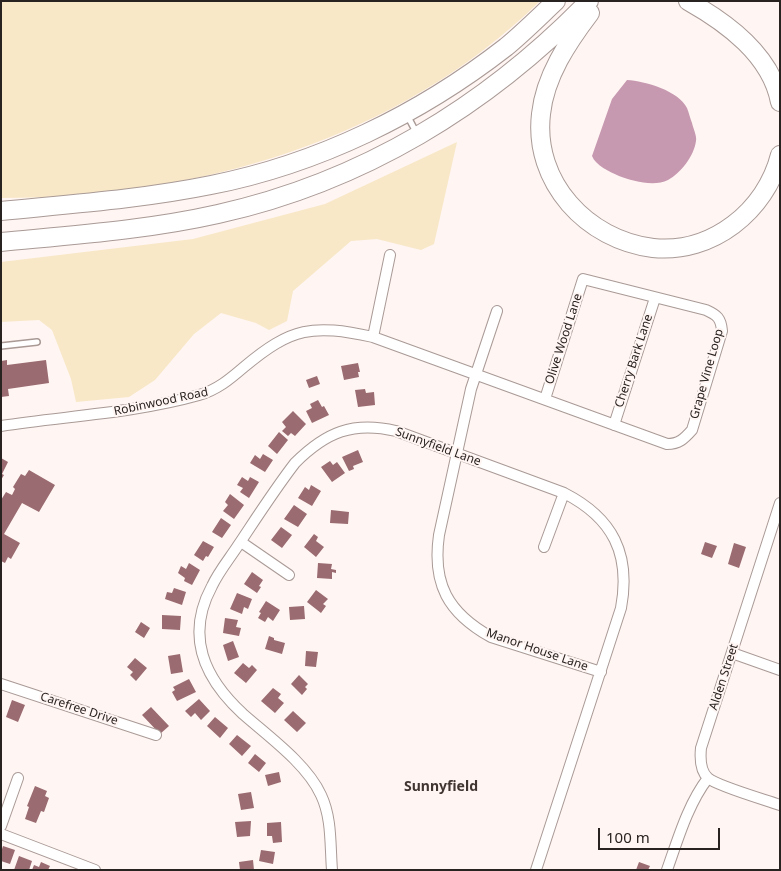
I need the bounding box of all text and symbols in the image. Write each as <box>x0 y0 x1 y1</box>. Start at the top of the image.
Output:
street label: Olive Wood Lane <box>543 292 585 386</box>
street label: Cherry Bark Lane <box>612 313 656 409</box>
street label: Grape Vine Loop <box>687 327 727 421</box>
street label: Robinwood Road <box>113 385 209 419</box>
street label: Sunnyfield Lane <box>393 425 483 469</box>
street label: Manor House Lane <box>484 626 590 674</box>
street label: Alden Street <box>706 642 742 712</box>
street label: Carefree Drive <box>38 690 120 728</box>
district label: Sunnyfield <box>404 779 478 795</box>
scale bar <box>601 818 724 850</box>
text: 100 m <box>606 827 650 847</box>

